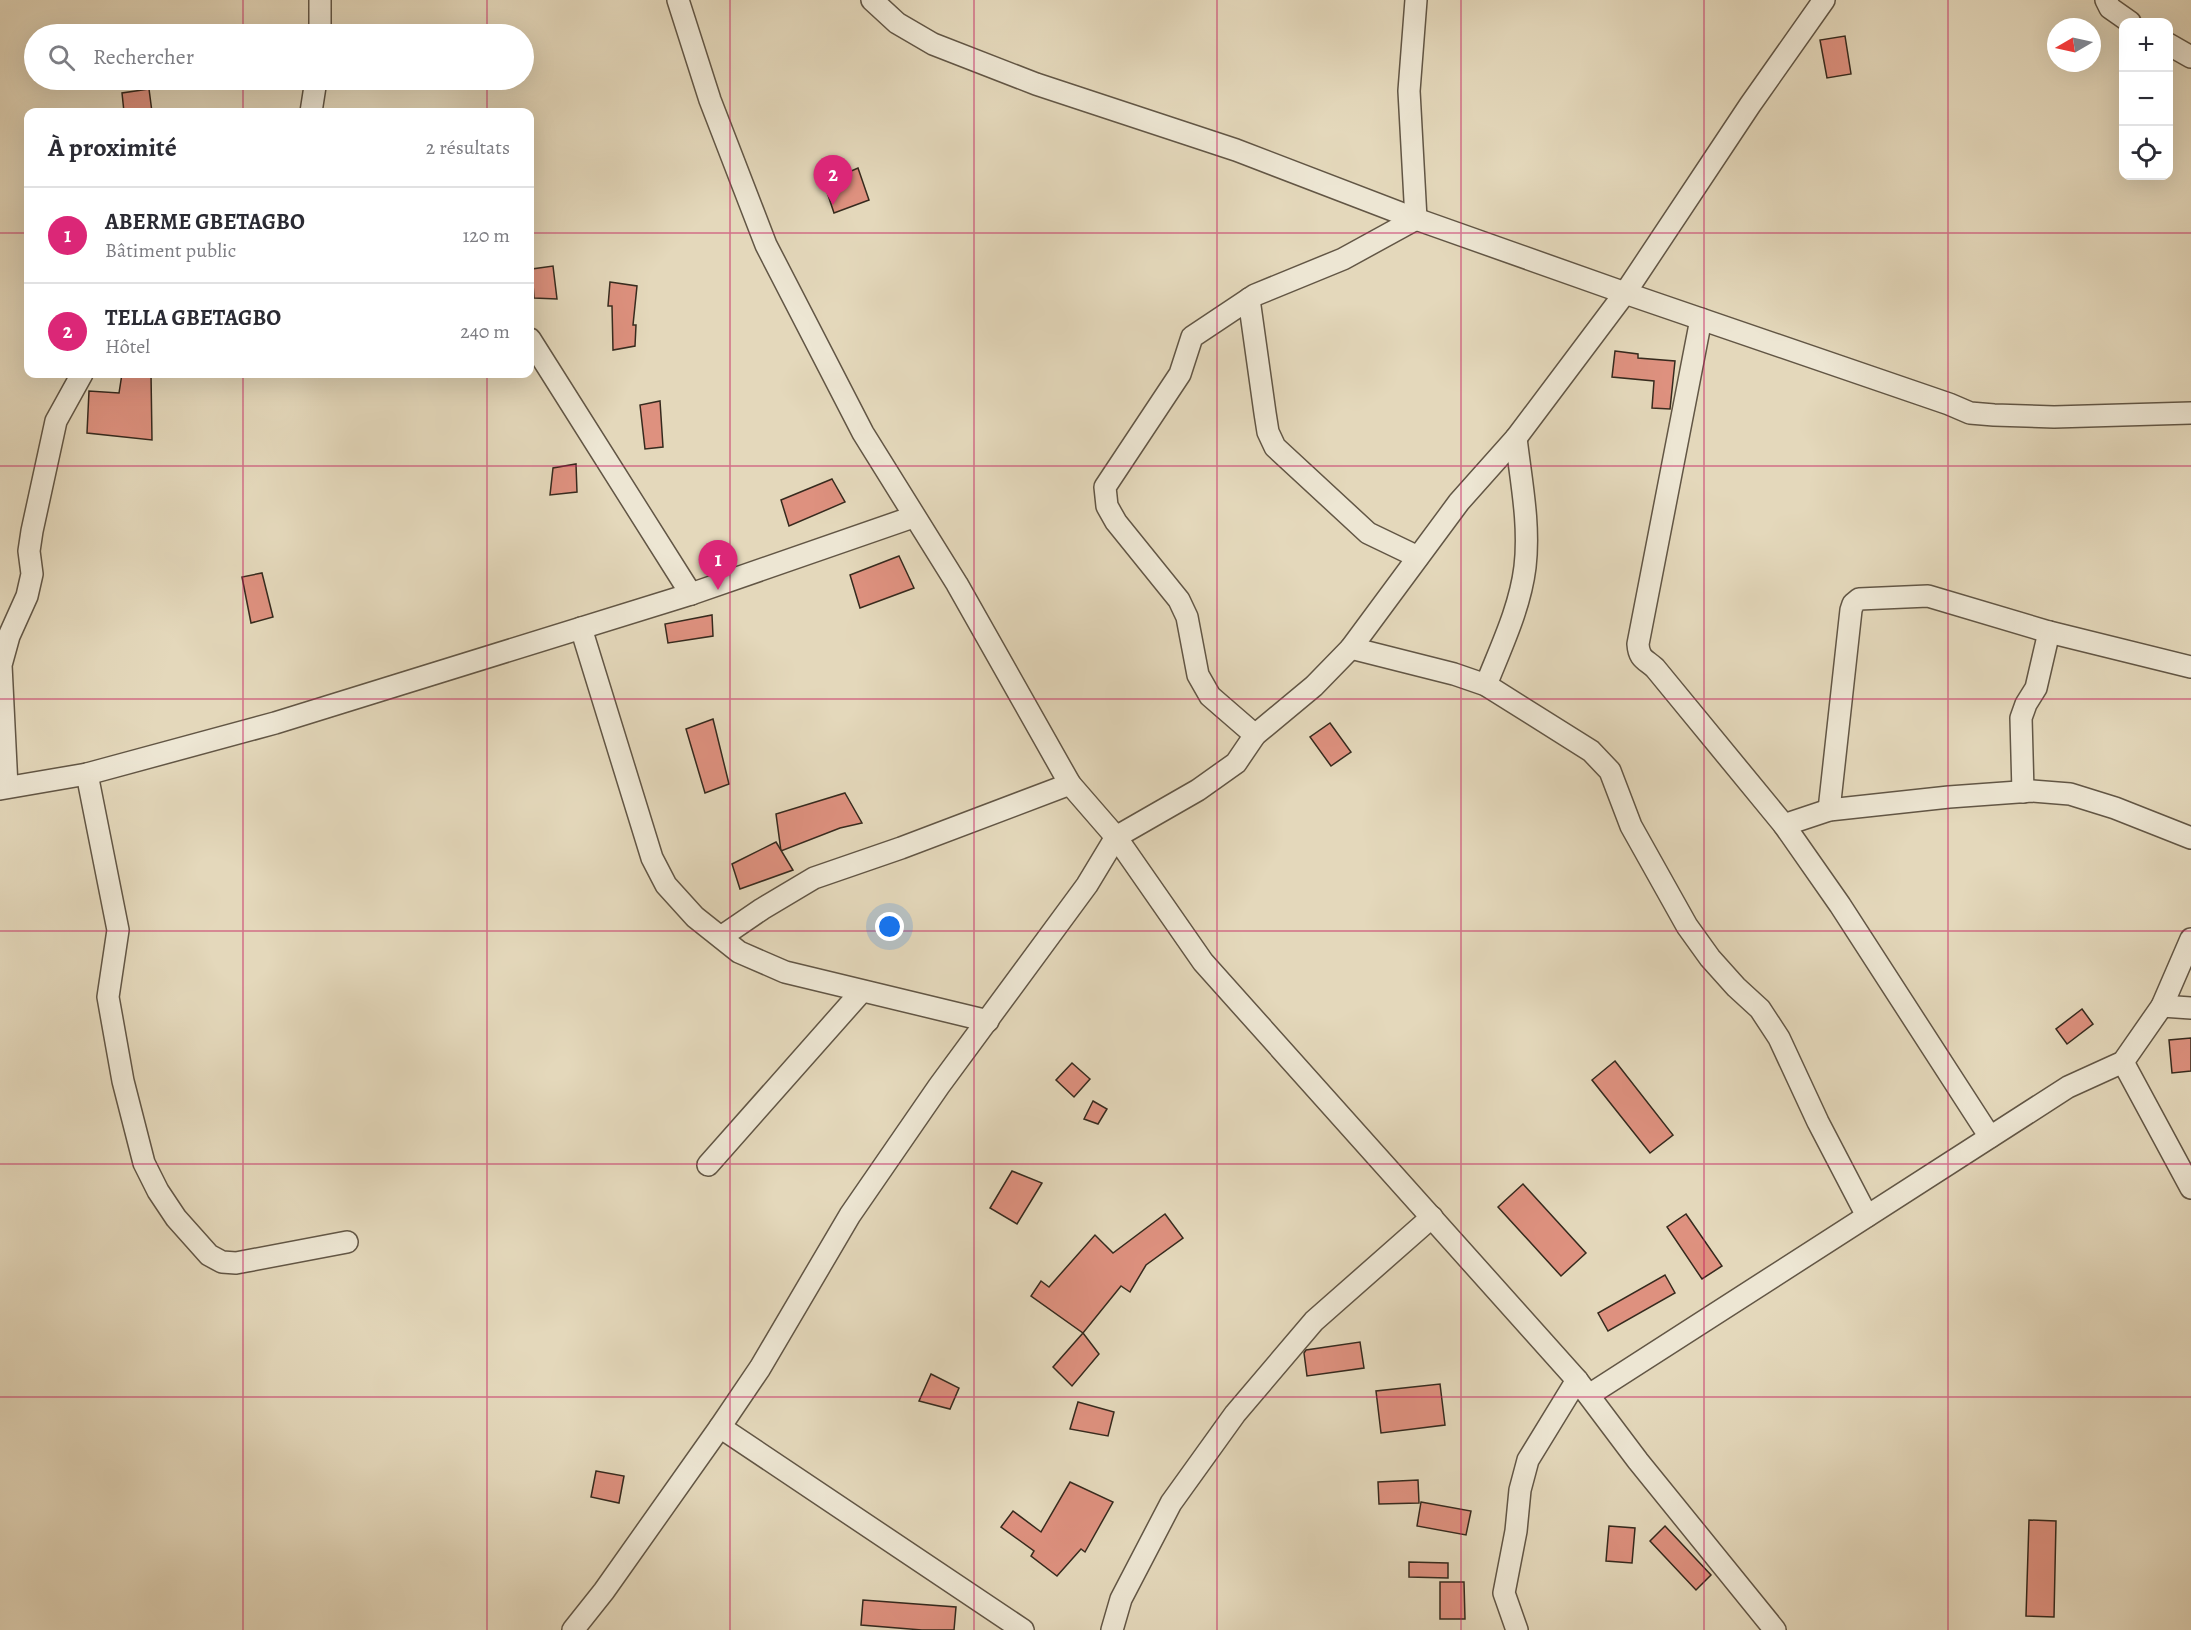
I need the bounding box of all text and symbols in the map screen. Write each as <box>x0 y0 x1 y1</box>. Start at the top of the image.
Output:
north arrow <box>2047 18 2101 72</box>
map controls <box>2119 18 2173 180</box>
button: + <box>2119 18 2173 72</box>
search box <box>24 24 534 90</box>
icon: search <box>45 41 78 74</box>
text: Rechercher <box>93 42 194 72</box>
button: − <box>2119 72 2173 126</box>
button: locate <box>2119 126 2173 180</box>
text: À proximité <box>48 130 177 165</box>
text: 2 résultats <box>426 134 510 161</box>
pin: 2 <box>814 156 852 205</box>
text: ABERME GBETAGBO <box>105 207 305 237</box>
text: 1 <box>64 222 71 249</box>
text: 120 m <box>462 222 510 249</box>
text: Bâtiment public <box>105 237 236 264</box>
text: TELLA GBETAGBO <box>105 303 281 333</box>
text: 2 <box>63 318 72 345</box>
text: 240 m <box>460 318 510 345</box>
text: Hôtel <box>105 333 150 360</box>
pin: 1 <box>698 540 738 590</box>
your location <box>875 912 904 941</box>

